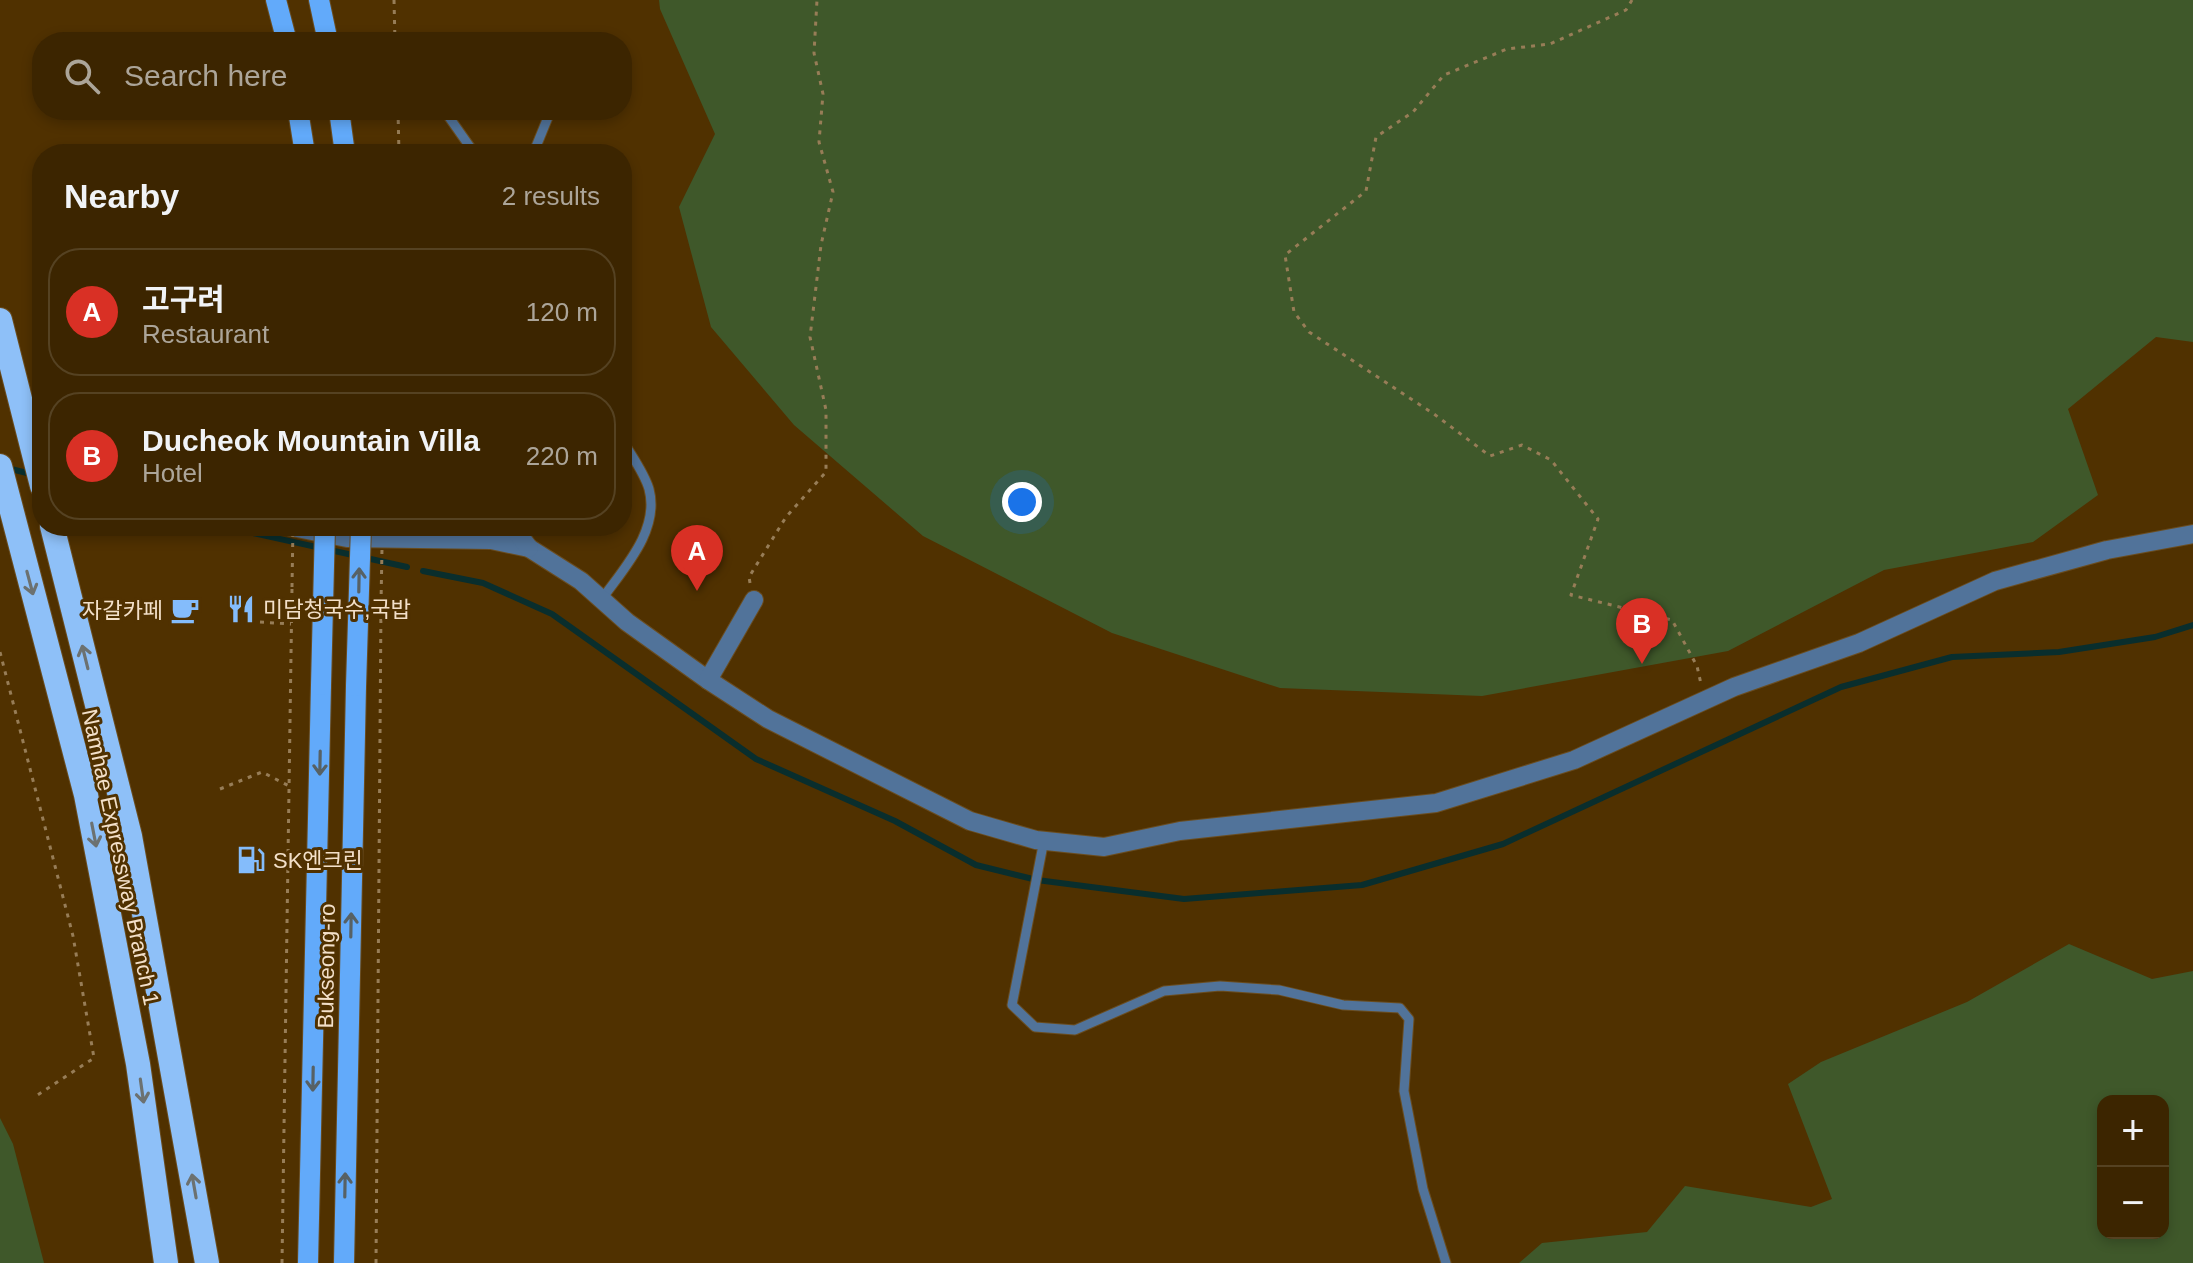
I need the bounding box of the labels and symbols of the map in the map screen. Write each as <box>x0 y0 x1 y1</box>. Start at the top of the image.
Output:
your location <box>1002 482 1042 522</box>
pin: A <box>671 525 723 591</box>
one-way arrow <box>352 567 367 594</box>
one-way arrow <box>23 570 38 596</box>
restaurant icon: 미담청국수,국밥 <box>226 594 256 624</box>
cafe icon: 자갈카페 <box>170 595 200 625</box>
place label: 미담청국수,국밥 <box>263 597 411 622</box>
place label: 자갈카페 <box>82 598 163 623</box>
pin: B <box>1616 598 1668 664</box>
one-way arrow <box>77 645 92 671</box>
street label: Namhae Expressway Branch 1 <box>77 707 164 1007</box>
one-way arrow <box>312 749 327 776</box>
one-way arrow <box>87 822 102 848</box>
fuel station icon: SK엔크린 <box>236 845 266 875</box>
place label: SK엔크린 <box>273 848 363 873</box>
street label: Bukseong-ro <box>313 903 340 1029</box>
one-way arrow <box>343 912 359 939</box>
one-way arrow <box>305 1065 320 1092</box>
one-way arrow <box>135 1078 150 1103</box>
one-way arrow <box>338 1172 353 1199</box>
one-way arrow <box>185 1174 200 1199</box>

